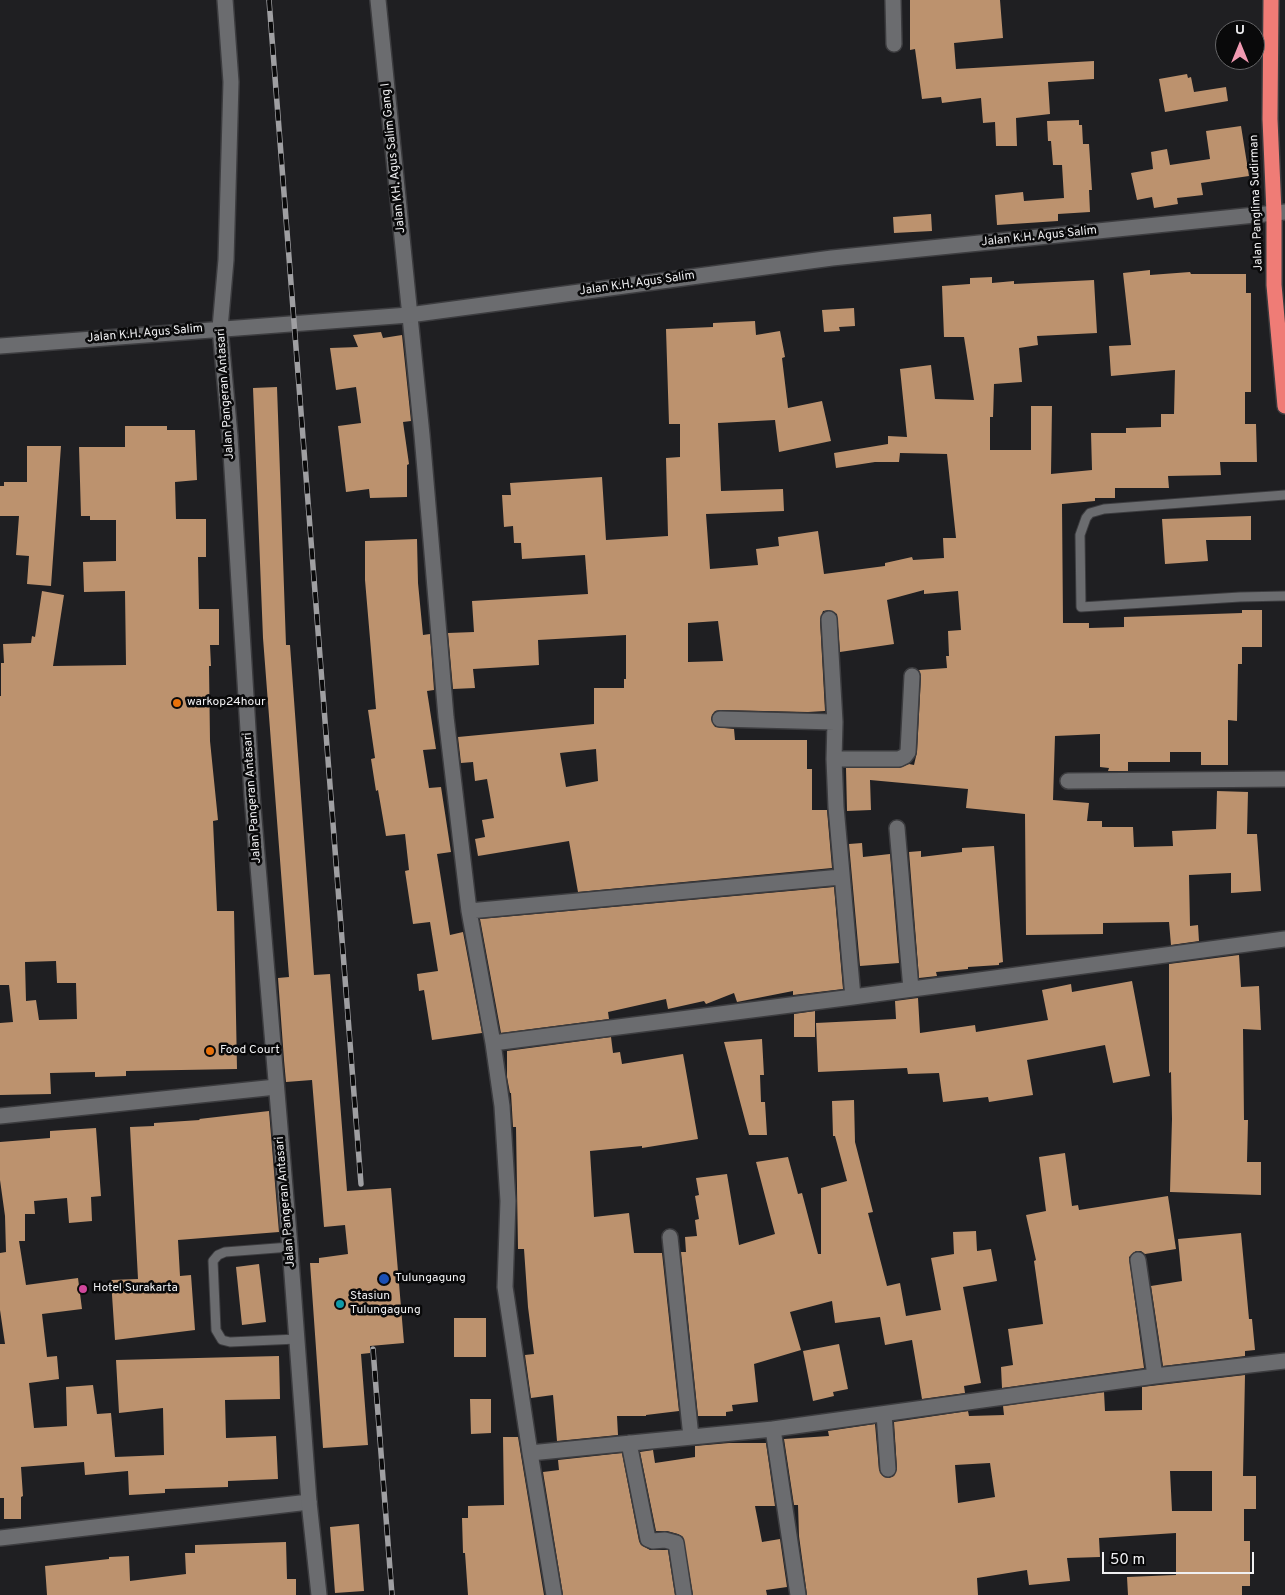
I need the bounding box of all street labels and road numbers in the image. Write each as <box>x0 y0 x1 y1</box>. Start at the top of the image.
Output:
street label: Jalan KH. Agus Salim Gang I <box>379 82 409 234</box>
street label: Jalan Panglima Sudirman <box>1247 134 1267 272</box>
street label: Jalan K.H. Agus Salim <box>980 224 1098 250</box>
street label: Jalan K.H. Agus Salim <box>578 269 696 299</box>
street label: Jalan K.H. Agus Salim <box>86 322 204 346</box>
street label: Jalan Pangeran Antasari <box>214 328 238 460</box>
street label: Jalan Pangeran Antasari <box>241 732 265 864</box>
street label: Jalan Pangeran Antasari <box>273 1136 299 1268</box>

